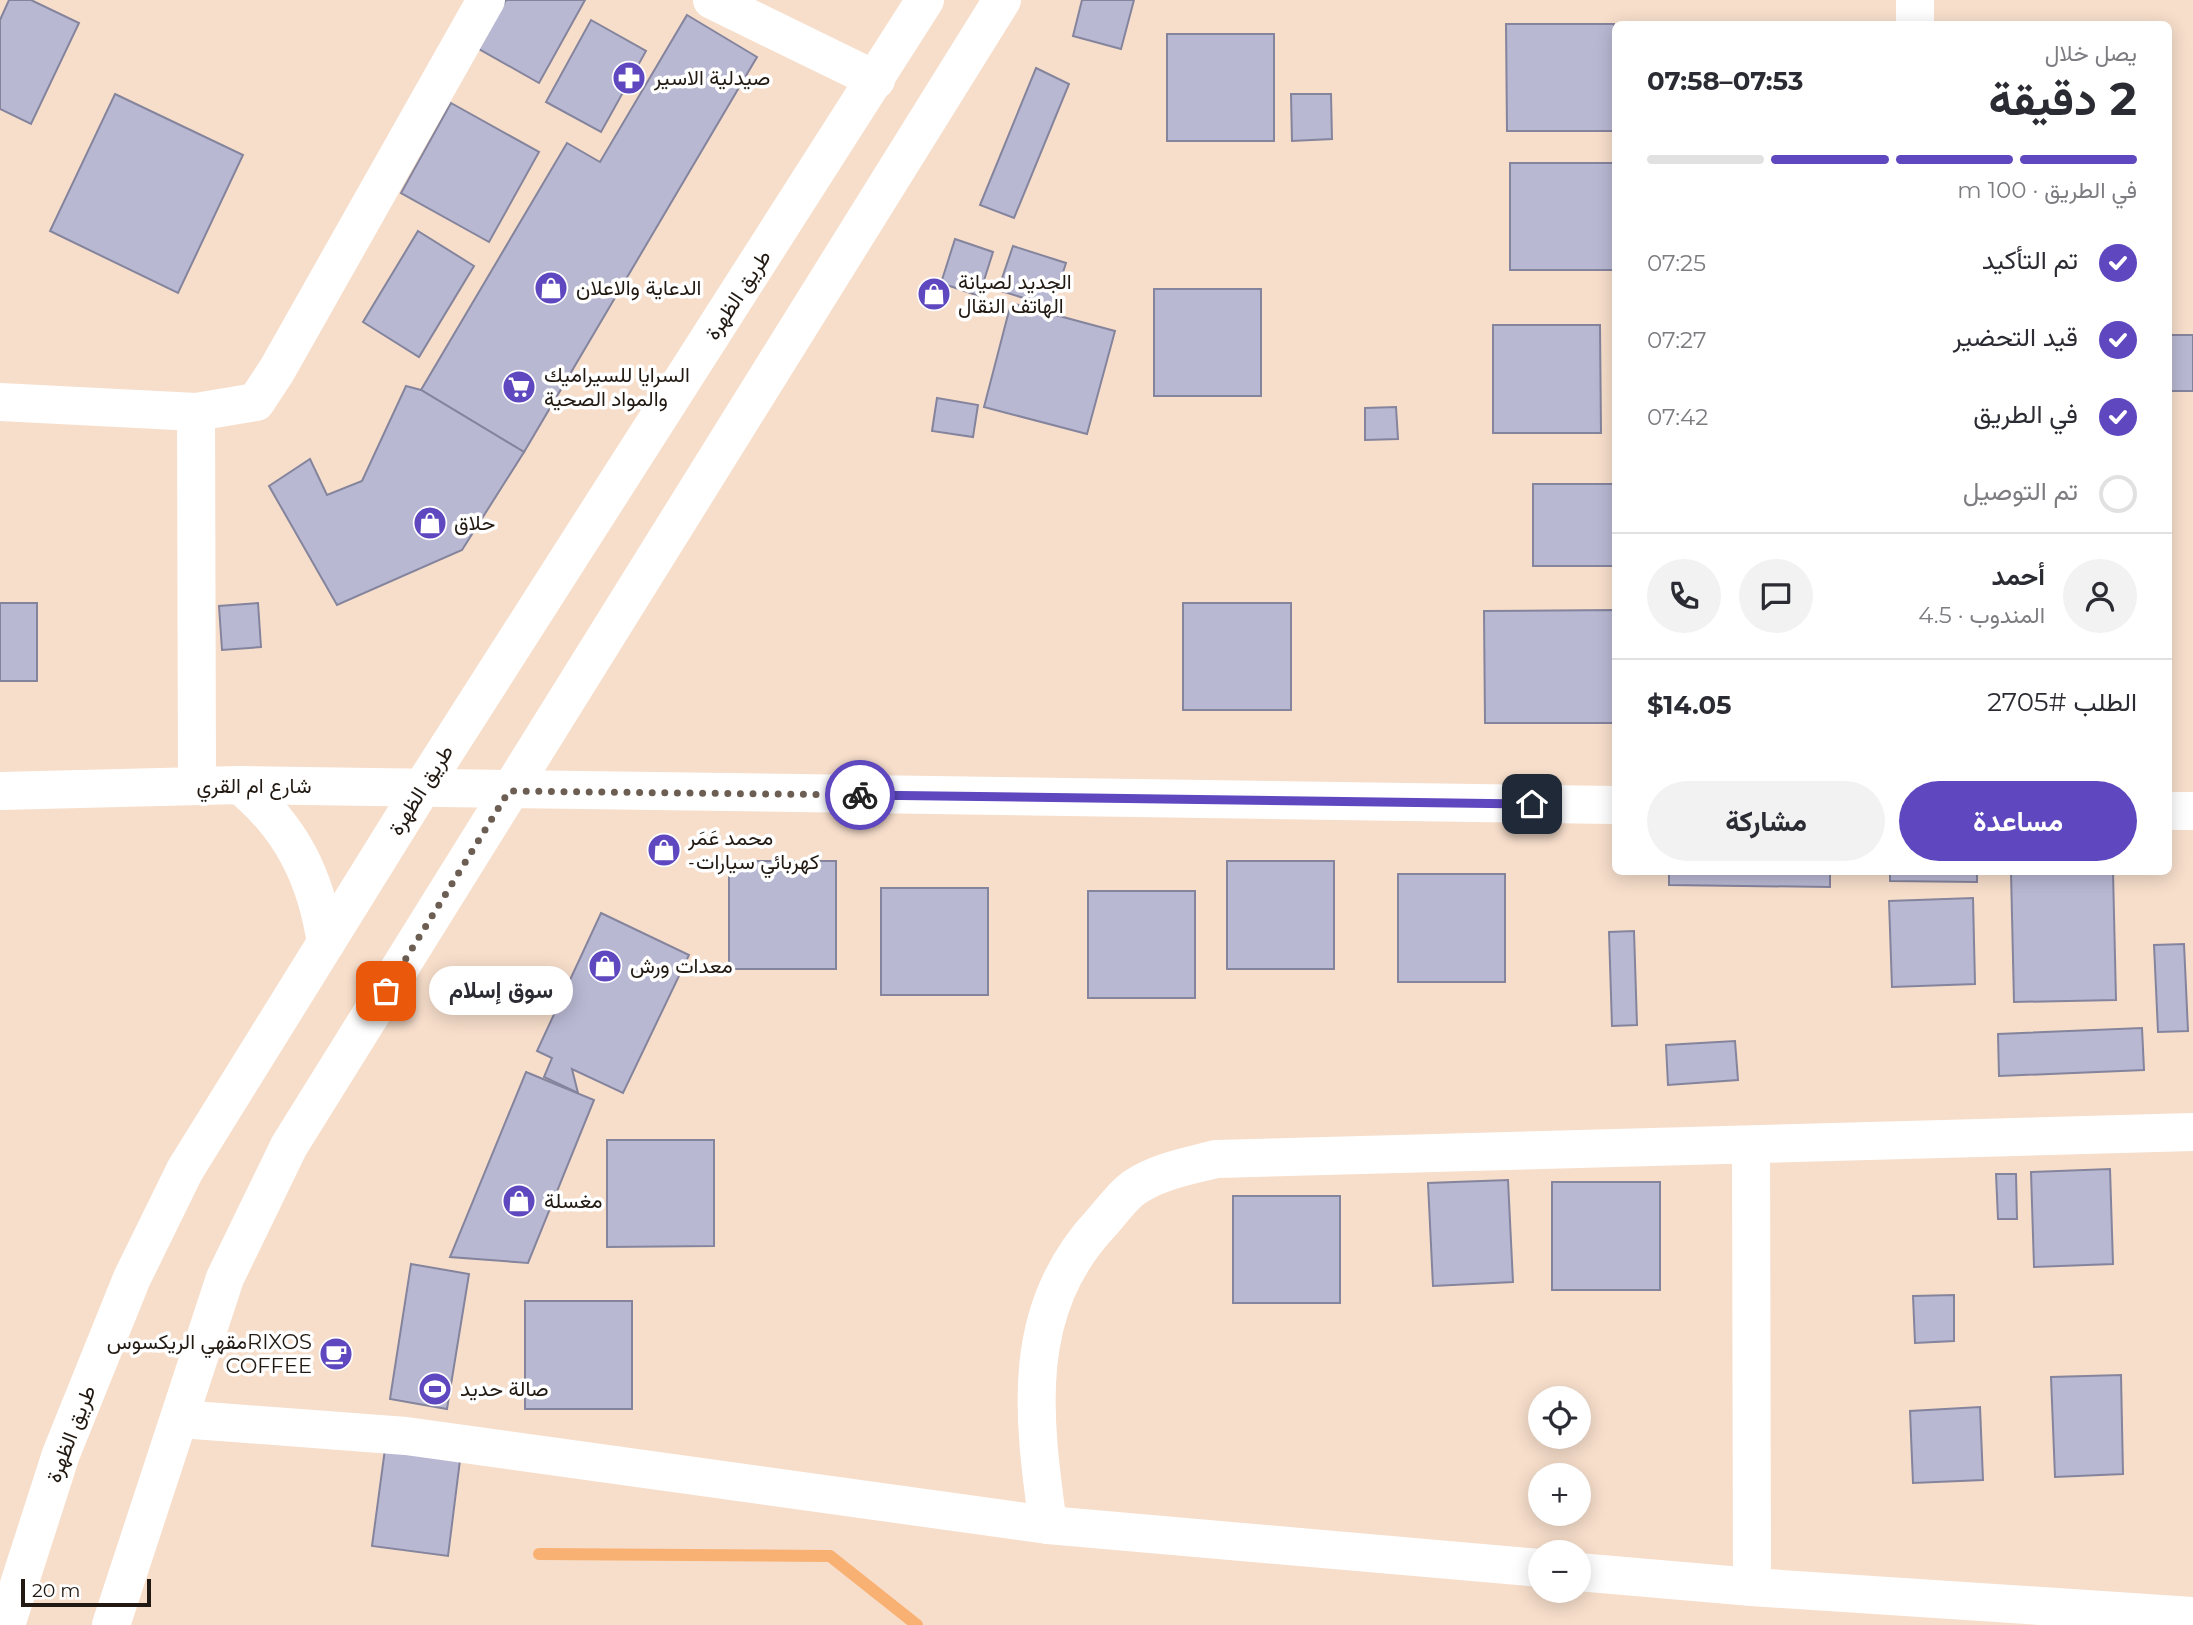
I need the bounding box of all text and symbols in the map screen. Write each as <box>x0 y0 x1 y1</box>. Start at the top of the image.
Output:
text: يصل خلال <box>2045 39 2137 67</box>
pharmacy icon: صيدلية الاسير <box>610 59 648 97</box>
place label: صيدلية الاسير <box>653 65 770 91</box>
text: 07:53–07:58 <box>1647 65 1803 97</box>
text: 2 دقيقة <box>1988 70 2137 127</box>
text: في الطريق · 100 m <box>1957 176 2137 204</box>
text: تم التأكيد <box>1982 244 2078 276</box>
icon: check <box>2099 244 2137 282</box>
street label: طريق الظهرة <box>699 245 777 345</box>
text: 07:25 <box>1647 249 1706 277</box>
shop icon: الدعاية والاعلان <box>532 269 570 307</box>
place label: الجديد لصيانة الهاتف النقال <box>958 269 1072 319</box>
place label: الدعاية والاعلان <box>576 275 701 301</box>
shop icon: الجديد لصيانة الهاتف النقال <box>915 275 953 313</box>
text: قيد التحضير <box>1953 321 2078 353</box>
icon: check <box>2099 321 2137 359</box>
text: 07:27 <box>1647 326 1707 354</box>
place label: السرايا للسيراميك والمواد الصحية <box>544 362 690 412</box>
supermarket icon: السرايا للسيراميك والمواد الصحية <box>500 368 538 406</box>
text: في الطريق <box>1973 398 2078 430</box>
icon: check <box>2099 398 2137 436</box>
text: 07:42 <box>1647 403 1708 431</box>
text: تم التوصيل <box>1963 475 2078 507</box>
shop icon: حلاق <box>411 504 449 542</box>
place label: حلاق <box>454 510 495 535</box>
button: phone <box>1647 559 1721 633</box>
button: chat <box>1739 559 1813 633</box>
button: person <box>2063 559 2137 633</box>
text: أحمد <box>1992 560 2045 592</box>
text: المندوب · 4.5 <box>1918 601 2045 629</box>
text: الطلب #2705 <box>1987 686 2137 718</box>
text: $14.05 <box>1647 689 1732 721</box>
street label: طريق الظهرة <box>383 740 459 840</box>
courier <box>825 760 895 830</box>
street label: شارع ام القري <box>197 773 311 803</box>
pin <box>1502 774 1562 834</box>
icon: bike <box>841 776 879 814</box>
button: مشاركة <box>1647 781 1885 861</box>
button: مساعدة <box>1899 781 2137 861</box>
icon: home <box>1513 785 1551 823</box>
place label: محمد عَمَر -كهربائي سيارات <box>687 825 819 879</box>
shop icon: محمد عَمَر -كهربائي سيارات <box>645 831 683 869</box>
shop icon: معدات ورش <box>586 947 624 985</box>
place label: معدات ورش <box>630 953 733 979</box>
pin <box>356 961 416 1021</box>
callout: سوق إسلام <box>428 967 572 1016</box>
icon: bag <box>367 972 405 1010</box>
text: سوق إسلام <box>449 976 553 1004</box>
shop icon: مغسلة <box>500 1182 538 1220</box>
place label: مغسلة <box>544 1188 603 1213</box>
place label: مقهي الريكسوسRIXOS COFFEE <box>107 1329 312 1378</box>
cafe icon: مقهي الريكسوسRIXOS COFFEE <box>317 1335 355 1373</box>
sports icon: صالة حديد <box>416 1370 454 1408</box>
place label: صالة حديد <box>460 1376 548 1401</box>
street label: طريق الظهرة <box>41 1382 101 1486</box>
map controls <box>1528 1386 1591 1603</box>
button: locate <box>1528 1386 1591 1449</box>
button: + <box>1528 1463 1591 1526</box>
button: − <box>1528 1540 1591 1603</box>
scale bar <box>21 1576 150 1608</box>
text: 20 m <box>32 1579 80 1602</box>

